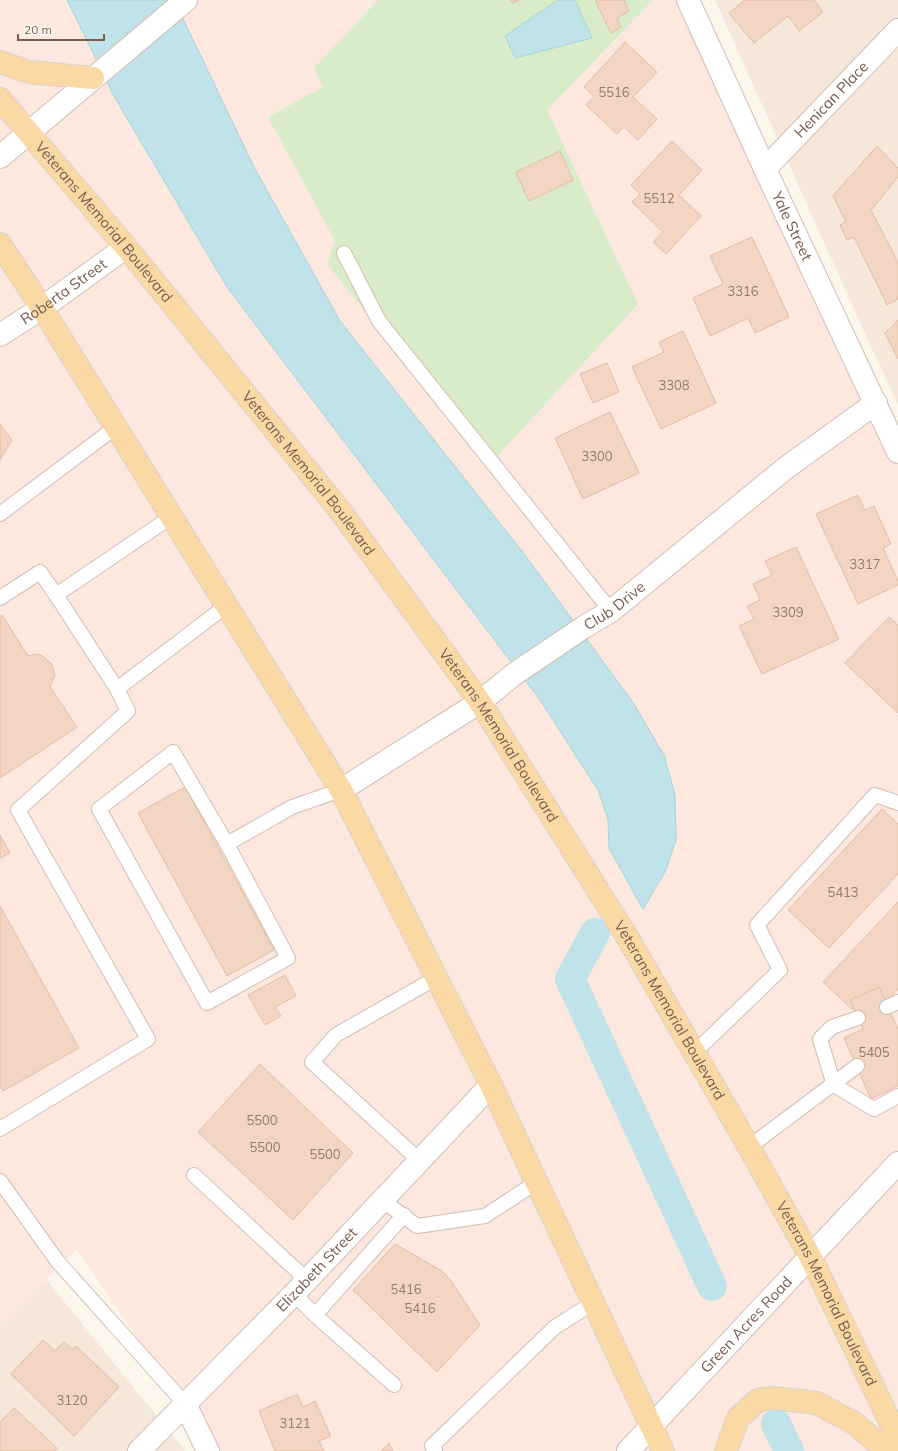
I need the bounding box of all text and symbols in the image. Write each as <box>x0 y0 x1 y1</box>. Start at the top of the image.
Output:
scale bar <box>18 16 104 42</box>
text: 20 m <box>24 22 52 37</box>
street label: Henican Place <box>790 57 872 142</box>
house number: 5516 <box>598 84 630 100</box>
street label: Veterans Memorial Boulevard <box>31 137 177 306</box>
street label: Yale Street <box>768 188 817 264</box>
house number: 5512 <box>643 190 675 206</box>
street label: Roberta Street <box>17 254 110 328</box>
house number: 3316 <box>727 283 759 299</box>
house number: 3308 <box>658 377 690 393</box>
street label: Veterans Memorial Boulevard <box>238 387 379 559</box>
house number: 3300 <box>581 448 613 464</box>
house number: 3317 <box>849 556 881 572</box>
street label: Club Drive <box>580 577 649 634</box>
house number: 3309 <box>772 604 804 620</box>
street label: Veterans Memorial Boulevard <box>435 644 563 826</box>
house number: 5413 <box>827 884 859 900</box>
street label: Veterans Memorial Boulevard <box>610 917 730 1103</box>
house number: 5405 <box>858 1044 890 1060</box>
house number: 5500 <box>246 1112 278 1128</box>
house number: 5500 <box>249 1139 281 1155</box>
house number: 5500 <box>309 1146 341 1162</box>
street label: Veterans Memorial Boulevard <box>772 1198 881 1389</box>
street label: Elizabeth Street <box>272 1223 361 1316</box>
street label: Green Acres Road <box>696 1272 796 1377</box>
house number: 5416 <box>390 1281 422 1297</box>
house number: 5416 <box>404 1300 436 1316</box>
house number: 3120 <box>56 1392 88 1408</box>
house number: 3121 <box>279 1415 311 1431</box>

